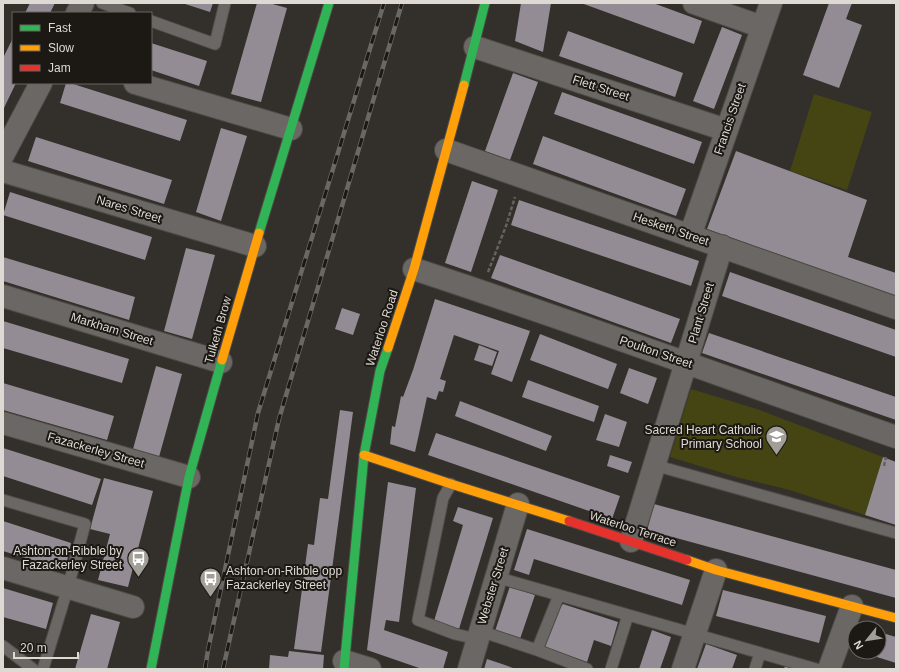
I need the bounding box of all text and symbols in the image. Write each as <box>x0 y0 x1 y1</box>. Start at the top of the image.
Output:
legend <box>12 12 152 84</box>
text: Fast <box>48 21 72 35</box>
text: Slow <box>48 41 74 55</box>
text: Jam <box>48 61 71 75</box>
street label: Flett Street <box>571 72 632 104</box>
street label: Francis Street <box>711 81 749 157</box>
street label: Nares Street <box>95 192 164 226</box>
street label: Hesketh Street <box>631 209 711 249</box>
street label: Plant Street <box>685 280 717 345</box>
street label: Waterloo Road <box>363 288 401 368</box>
street label: Tulketh Brow <box>202 294 234 365</box>
street label: Markham Street <box>69 310 155 348</box>
street label: Poulton Street <box>618 333 695 371</box>
place label: Sacred Heart Catholic Primary School <box>645 423 762 451</box>
school or university icon: Sacred Heart Catholic Primary School <box>764 424 790 457</box>
street label: Fazackerley Street <box>46 429 147 471</box>
street label: Waterloo Terrace <box>588 508 679 550</box>
place label: Ashton-on-Ribble by Fazackerley Street <box>13 544 123 572</box>
bus stop icon: Ashton-on-Ribble by Fazackerley Street <box>125 545 151 578</box>
street label: Webster Street <box>475 545 512 626</box>
place label: Ashton-on-Ribble opp Fazackerley Street <box>226 564 342 592</box>
bus stop icon: Ashton-on-Ribble opp Fazackerley Street <box>197 565 223 598</box>
north arrow <box>847 620 887 660</box>
scale bar <box>14 634 78 660</box>
text: N <box>851 639 866 651</box>
text: 20 m <box>20 641 47 655</box>

